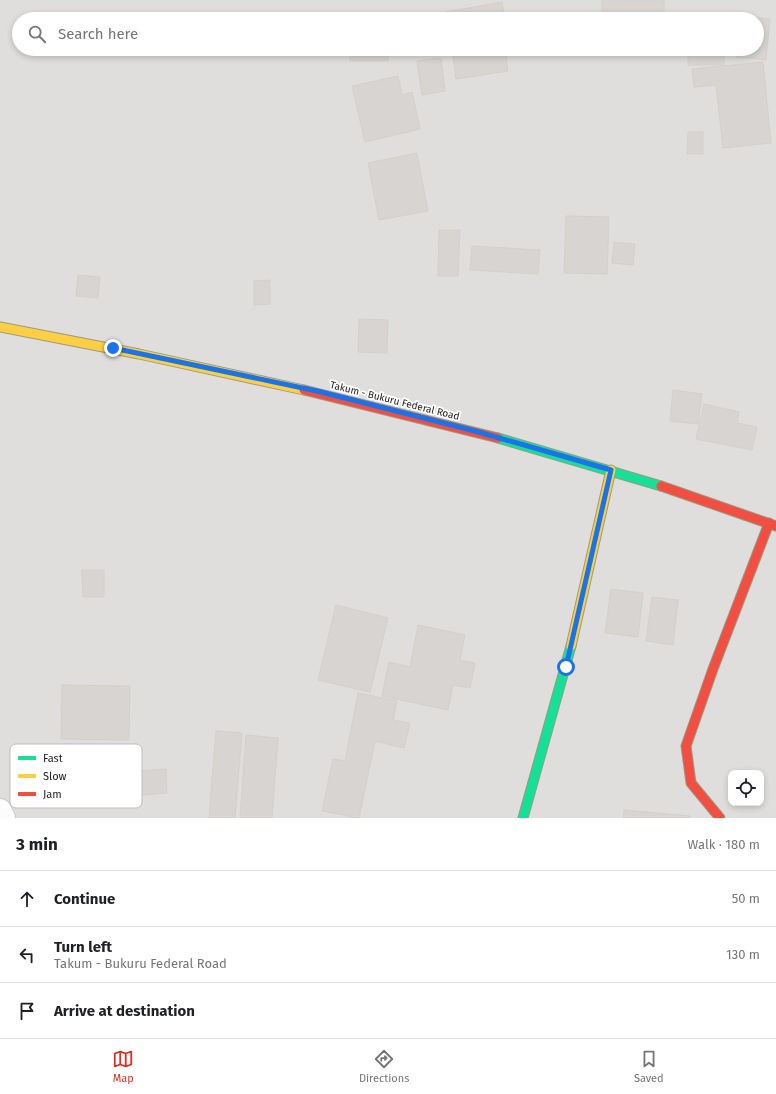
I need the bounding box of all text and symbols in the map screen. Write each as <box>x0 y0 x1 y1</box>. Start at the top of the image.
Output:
search box <box>12 12 764 56</box>
icon: search <box>26 23 48 45</box>
text: Search here <box>58 25 138 43</box>
route end <box>104 339 122 357</box>
street label: Takum - Bukuru Federal Road <box>329 379 461 423</box>
route start <box>557 658 575 676</box>
legend <box>10 744 142 808</box>
text: Fast <box>43 752 63 765</box>
text: Slow <box>43 770 67 783</box>
map controls <box>728 770 764 806</box>
button: locate <box>728 770 764 806</box>
text: Jam <box>43 788 62 801</box>
text: 3 min <box>16 834 58 855</box>
text: Walk · 180 m <box>688 837 760 852</box>
icon: ahead <box>16 888 38 910</box>
text: Continue <box>54 890 115 908</box>
text: 50 m <box>732 891 760 906</box>
text: Turn left <box>54 938 112 956</box>
icon: left <box>16 944 38 966</box>
text: 130 m <box>726 947 760 962</box>
text: Takum - Bukuru Federal Road <box>54 956 227 971</box>
icon: arrive <box>16 1000 38 1022</box>
text: Arrive at destination <box>54 1002 195 1020</box>
tab: Map <box>112 1048 134 1085</box>
tab: Directions <box>359 1048 409 1085</box>
tab: Saved <box>634 1048 664 1085</box>

